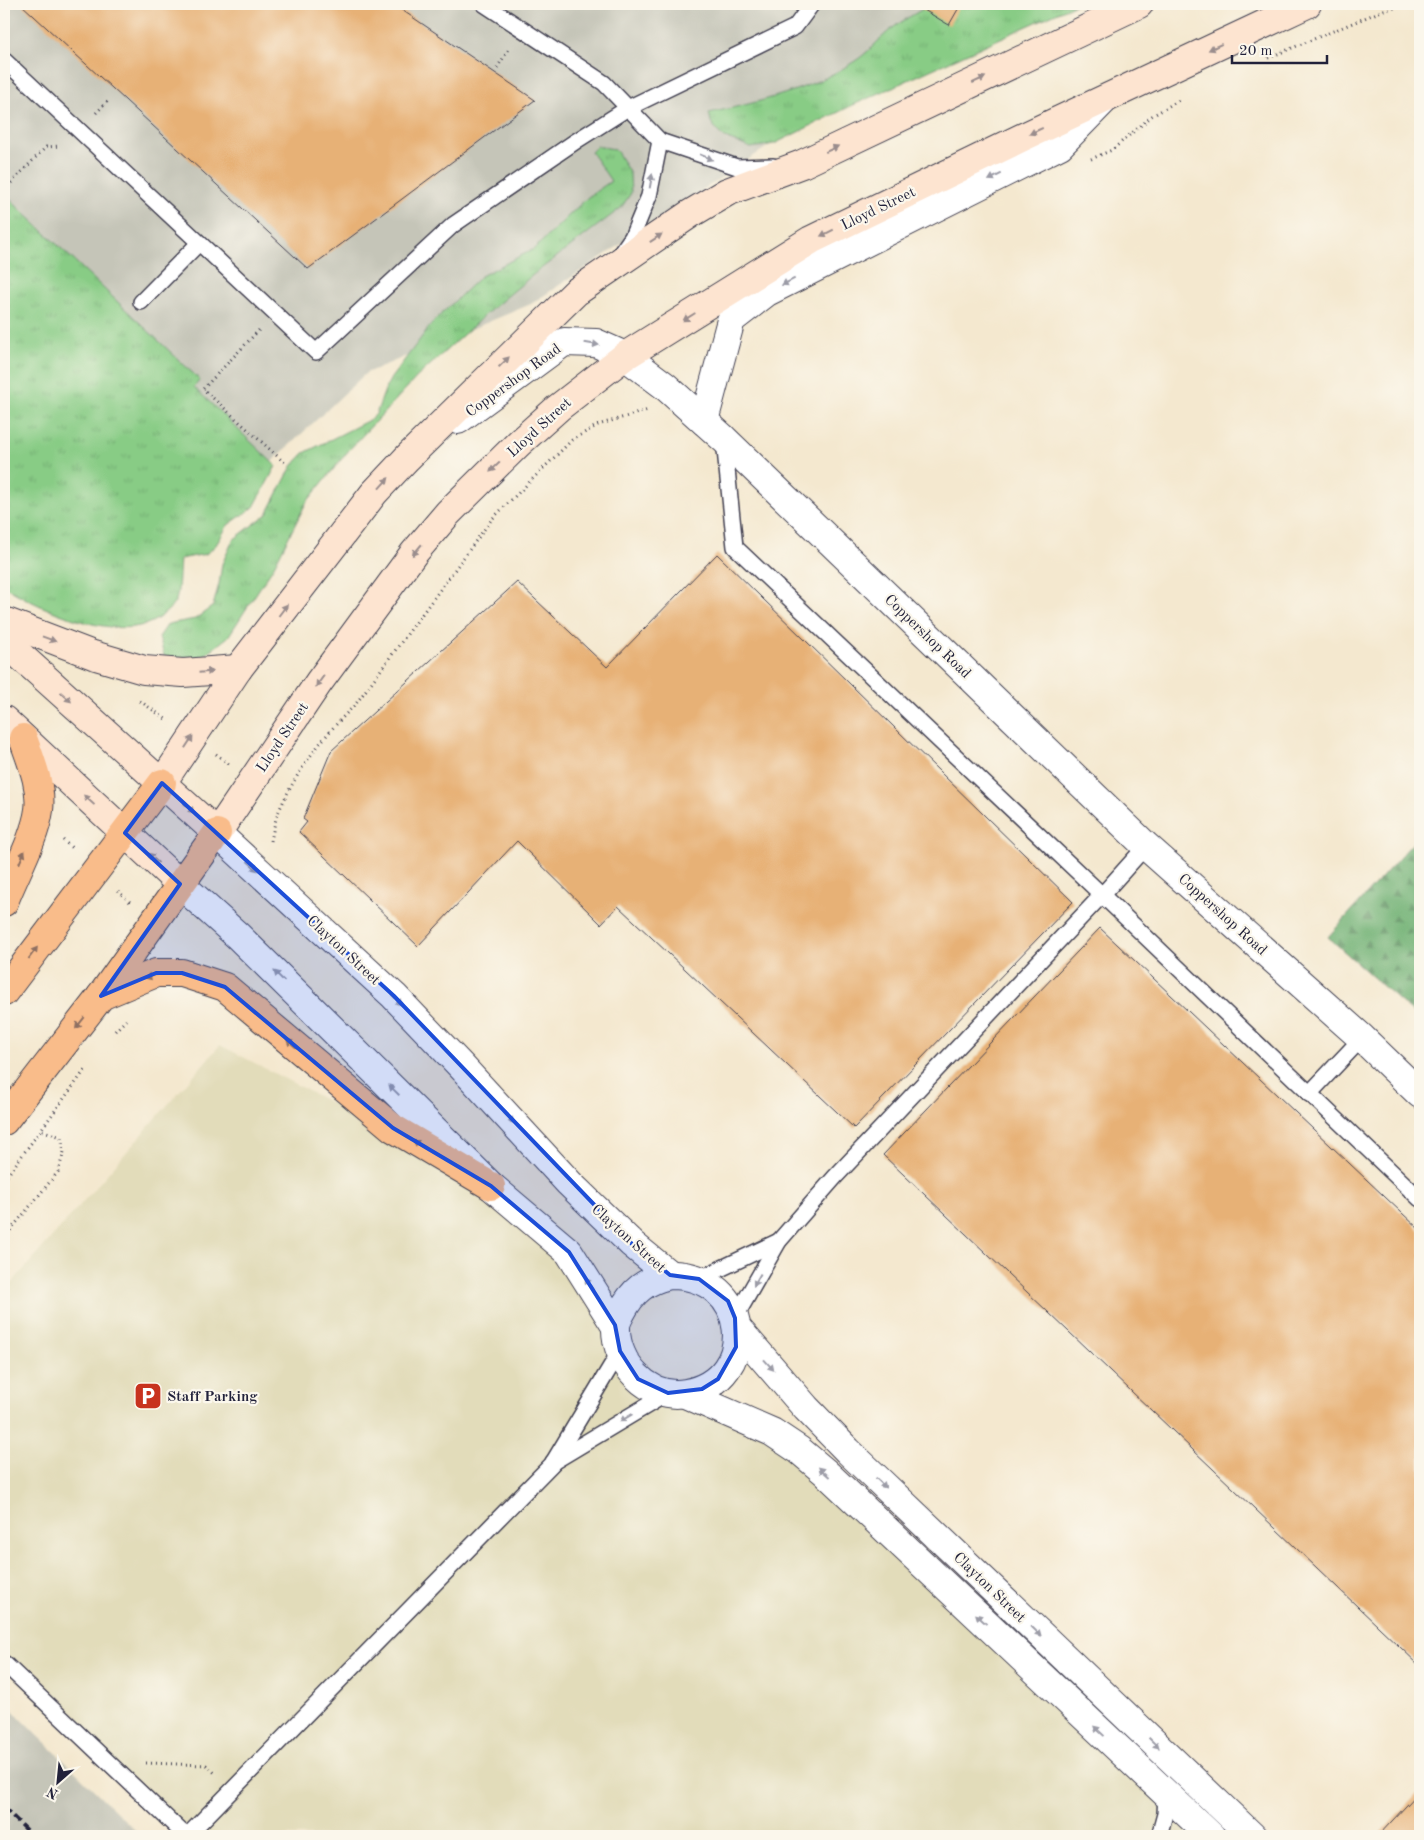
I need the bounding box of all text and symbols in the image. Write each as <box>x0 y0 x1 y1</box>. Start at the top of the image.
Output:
scale bar <box>1232 32 1326 64</box>
one-way arrow <box>1208 43 1222 51</box>
text: 20 m <box>1239 44 1273 59</box>
one-way arrow <box>971 76 986 84</box>
one-way arrow <box>1029 127 1044 135</box>
one-way arrow <box>825 145 839 153</box>
one-way arrow <box>699 154 713 162</box>
one-way arrow <box>648 172 656 188</box>
one-way arrow <box>988 173 1003 181</box>
street label: Lloyd Street <box>839 185 918 234</box>
one-way arrow <box>820 229 834 237</box>
one-way arrow <box>649 233 663 242</box>
one-way arrow <box>781 278 795 286</box>
one-way arrow <box>682 312 695 322</box>
one-way arrow <box>585 340 601 348</box>
street label: Coppershop Road <box>464 342 564 421</box>
one-way arrow <box>498 357 510 369</box>
street label: Lloyd Street <box>505 396 575 461</box>
one-way arrow <box>489 461 501 473</box>
one-way arrow <box>378 477 390 489</box>
one-way arrow <box>411 543 422 556</box>
street label: Coppershop Road <box>881 592 973 682</box>
one-way arrow <box>278 604 289 617</box>
one-way arrow <box>42 635 57 643</box>
one-way arrow <box>199 667 215 675</box>
one-way arrow <box>315 674 325 687</box>
one-way arrow <box>59 691 71 703</box>
street label: Lloyd Street <box>255 700 312 775</box>
one-way arrow <box>184 735 194 749</box>
one-way arrow <box>83 794 96 805</box>
one-way arrow <box>183 802 195 814</box>
one-way arrow <box>19 850 27 864</box>
one-way arrow <box>147 852 159 864</box>
one-way arrow <box>246 860 258 872</box>
street label: Coppershop Road <box>1175 872 1269 959</box>
street label: Clayton Street <box>303 914 382 989</box>
one-way arrow <box>28 947 39 960</box>
one-way arrow <box>273 970 285 982</box>
one-way arrow <box>145 972 160 980</box>
one-way arrow <box>391 994 403 1006</box>
one-way arrow <box>75 1016 86 1029</box>
one-way arrow <box>285 1038 298 1049</box>
one-way arrow <box>389 1084 401 1096</box>
one-way arrow <box>503 1112 515 1124</box>
one-way arrow <box>413 1139 426 1148</box>
street label: Clayton Street <box>588 1202 668 1276</box>
one-way arrow <box>753 1272 761 1287</box>
one-way arrow <box>584 1277 594 1290</box>
one-way arrow <box>763 1359 774 1372</box>
parking icon: Staff Parking <box>133 1381 163 1411</box>
place label: Staff Parking <box>167 1390 258 1405</box>
one-way arrow <box>619 1414 632 1423</box>
one-way arrow <box>819 1466 831 1478</box>
one-way arrow <box>874 1477 886 1489</box>
street label: Clayton Street <box>950 1550 1028 1626</box>
one-way arrow <box>975 1613 987 1625</box>
one-way arrow <box>1030 1625 1042 1637</box>
one-way arrow <box>1093 1725 1105 1737</box>
one-way arrow <box>1148 1737 1160 1749</box>
north arrow <box>32 1758 82 1808</box>
text: N <box>44 1784 60 1801</box>

